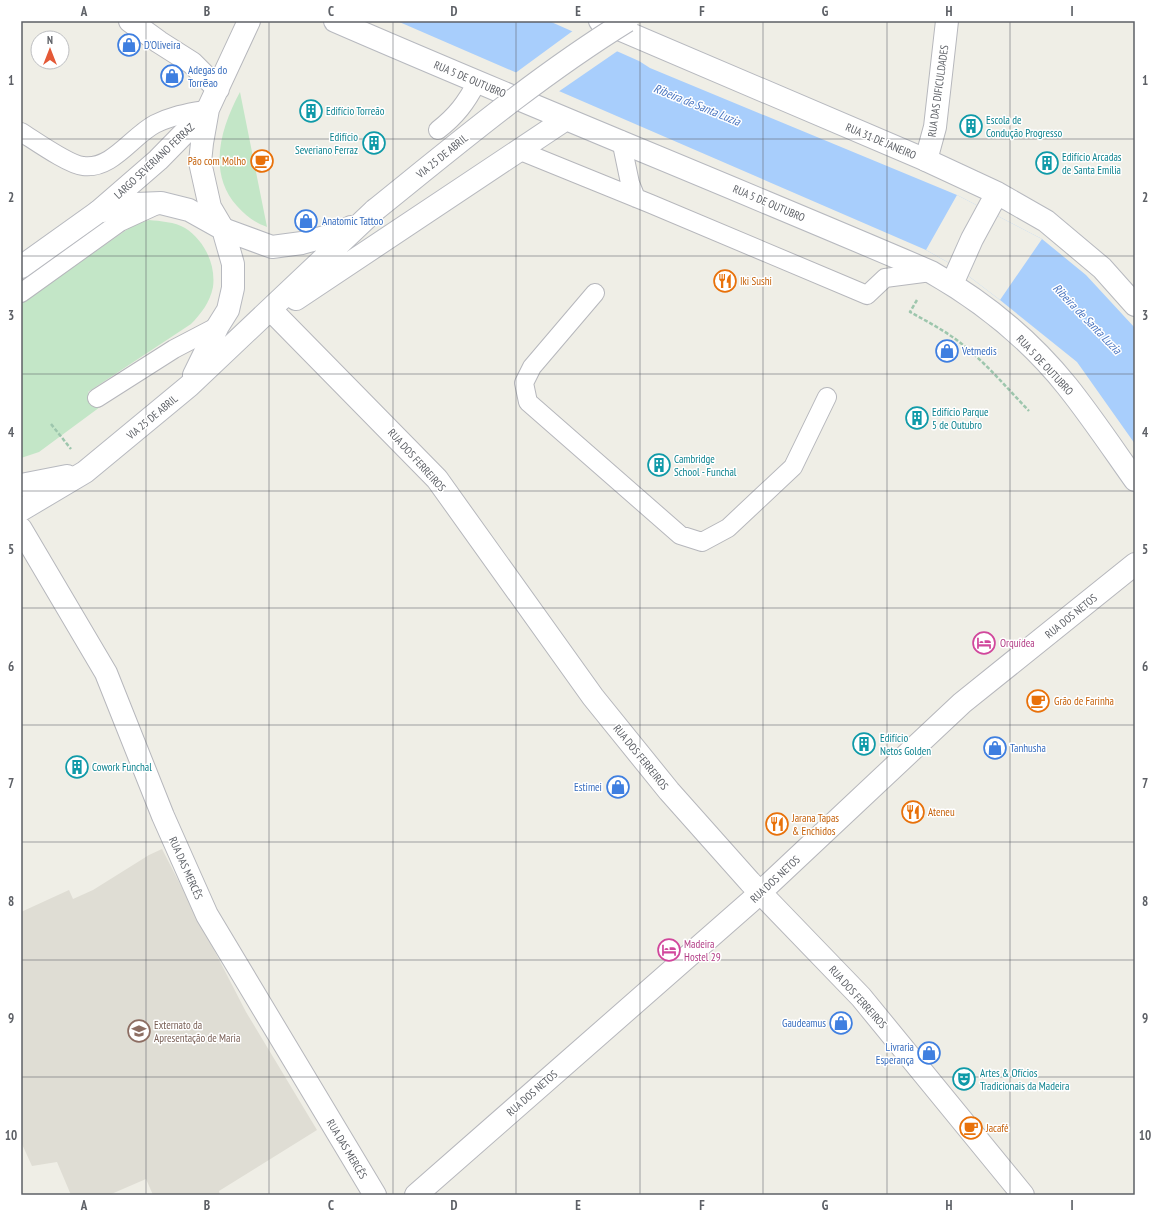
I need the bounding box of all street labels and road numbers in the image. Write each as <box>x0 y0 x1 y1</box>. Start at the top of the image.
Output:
street label: RUA DAS DIFICULDADES <box>925 44 951 138</box>
street label: RUA 5 DE OUTUBRO <box>432 58 508 100</box>
street label: LARGO SEVERIANO FERRAZ <box>111 120 197 202</box>
street label: RUA 31 DE JANEIRO <box>844 120 918 162</box>
street label: VIA 25 DE ABRIL <box>413 131 471 182</box>
street label: RUA 5 DE OUTUBRO <box>731 182 807 224</box>
street label: RUA 5 DE OUTUBRO <box>1014 332 1076 398</box>
street label: VIA 25 DE ABRIL <box>123 391 181 443</box>
street label: RUA DOS FERREIROS <box>385 426 449 495</box>
street label: RUA DOS NETOS <box>1042 591 1100 641</box>
street label: RUA DOS FERREIROS <box>610 722 672 793</box>
street label: RUA DAS MERCÊS <box>166 834 206 902</box>
street label: RUA DOS NETOS <box>747 852 803 906</box>
street label: RUA DOS FERREIROS <box>826 963 890 1032</box>
street label: RUA DOS NETOS <box>504 1067 561 1119</box>
street label: RUA DAS MERCÊS <box>324 1117 370 1182</box>

